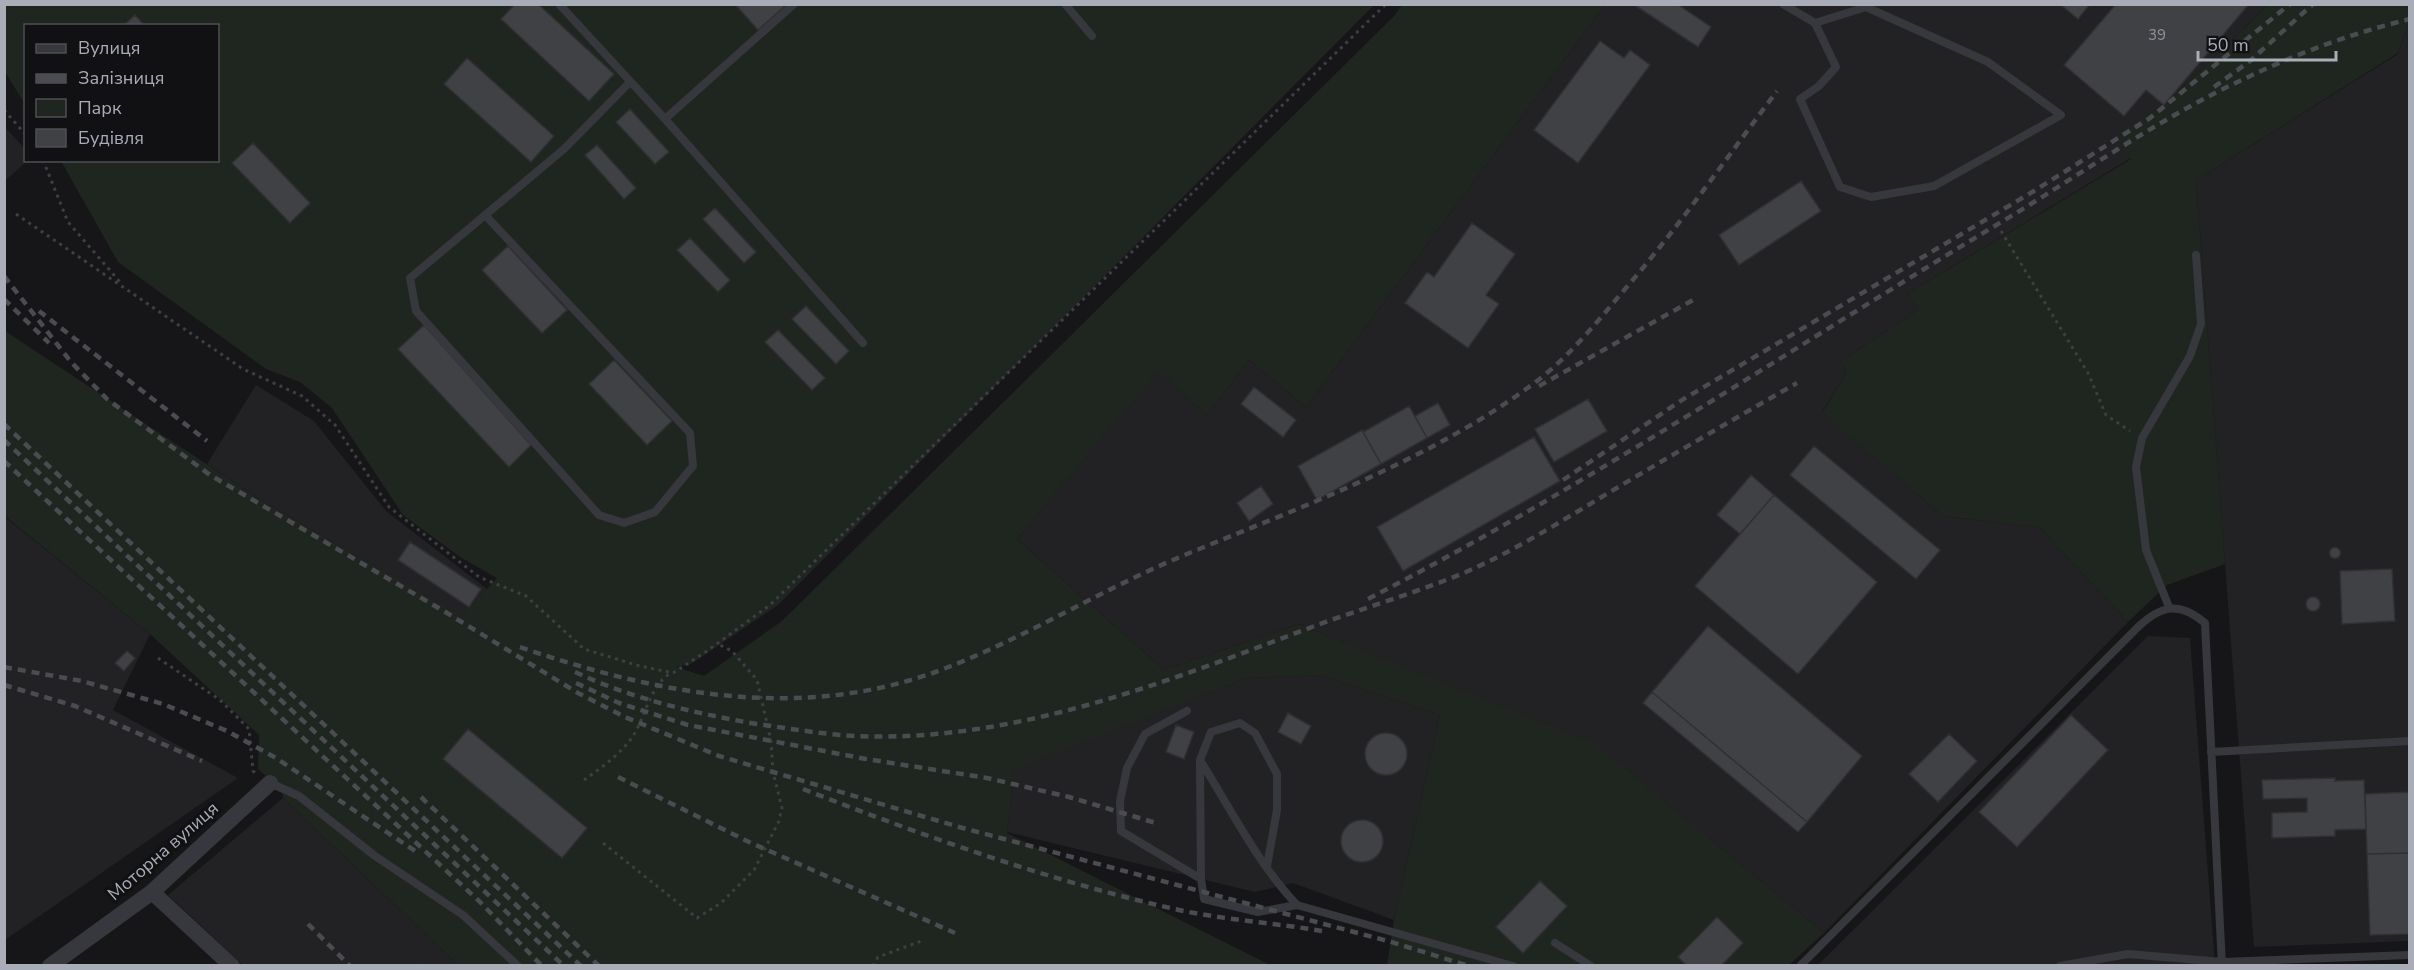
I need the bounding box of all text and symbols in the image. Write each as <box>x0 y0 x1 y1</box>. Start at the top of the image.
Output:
legend <box>24 24 219 162</box>
scale bar <box>2198 24 2336 62</box>
house number: 39 <box>2148 25 2166 45</box>
text: 50 m <box>2207 33 2249 57</box>
text: Вулиця <box>78 36 140 60</box>
text: Залізниця <box>78 66 164 90</box>
text: Парк <box>78 96 122 120</box>
text: Будівля <box>78 126 144 150</box>
street label: Моторна вулиця <box>103 796 223 906</box>

